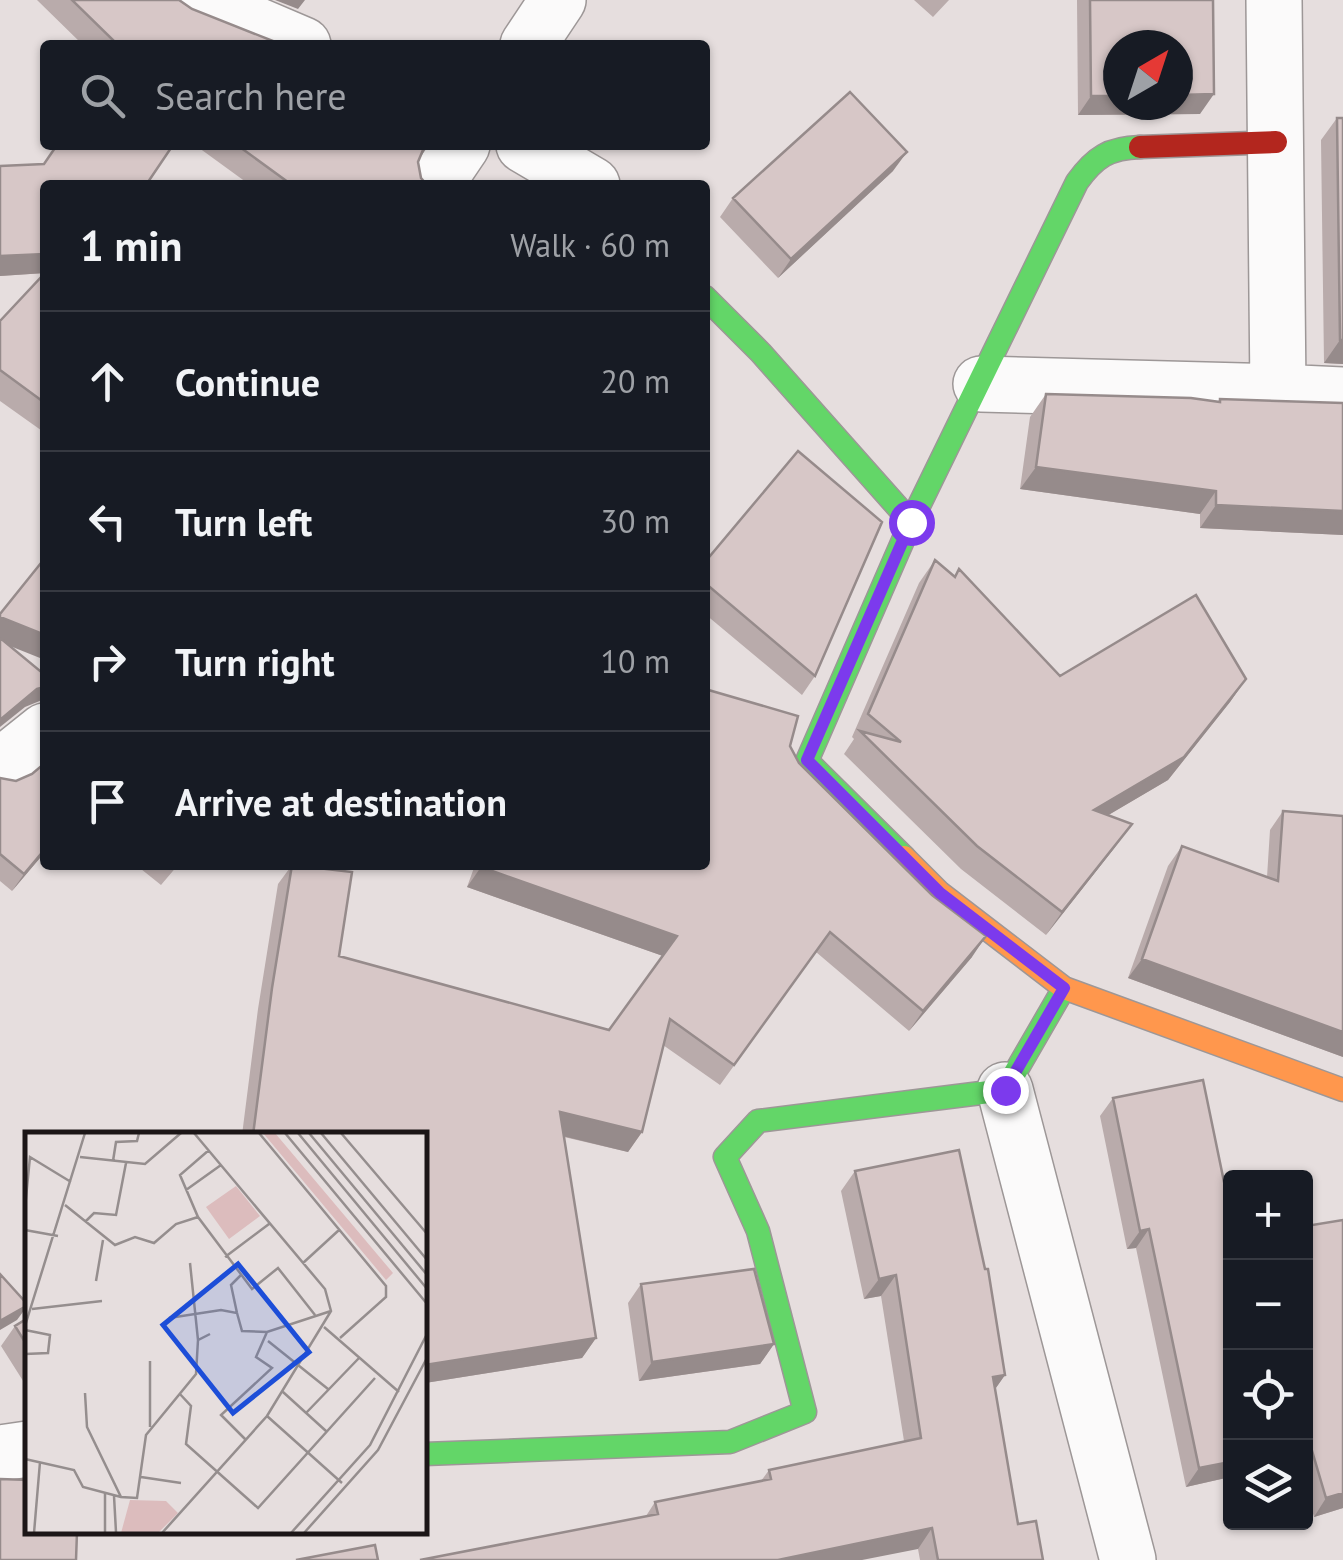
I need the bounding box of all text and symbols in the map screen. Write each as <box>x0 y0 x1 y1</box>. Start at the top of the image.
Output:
north arrow <box>1103 30 1193 120</box>
search box <box>40 40 710 150</box>
icon: search <box>75 68 130 123</box>
text: Search here <box>155 71 347 120</box>
text: 1 min <box>80 218 182 273</box>
text: Walk · 60 m <box>510 224 670 266</box>
icon: ahead <box>80 354 135 409</box>
text: Continue <box>175 357 320 406</box>
text: 20 m <box>601 360 670 402</box>
icon: left <box>80 494 135 549</box>
text: Turn left <box>175 497 312 546</box>
text: 30 m <box>601 500 670 542</box>
route start <box>889 500 935 546</box>
icon: right <box>80 634 135 689</box>
text: Turn right <box>175 637 335 686</box>
text: 10 m <box>601 640 670 682</box>
icon: arrive <box>80 774 135 829</box>
text: Arrive at destination <box>175 777 507 826</box>
route end <box>983 1068 1029 1114</box>
inset map <box>25 1132 428 1535</box>
map controls <box>1223 1170 1313 1530</box>
button: + <box>1223 1170 1313 1260</box>
button: − <box>1223 1260 1313 1350</box>
button: locate <box>1223 1350 1313 1440</box>
button: layers <box>1223 1440 1313 1530</box>

